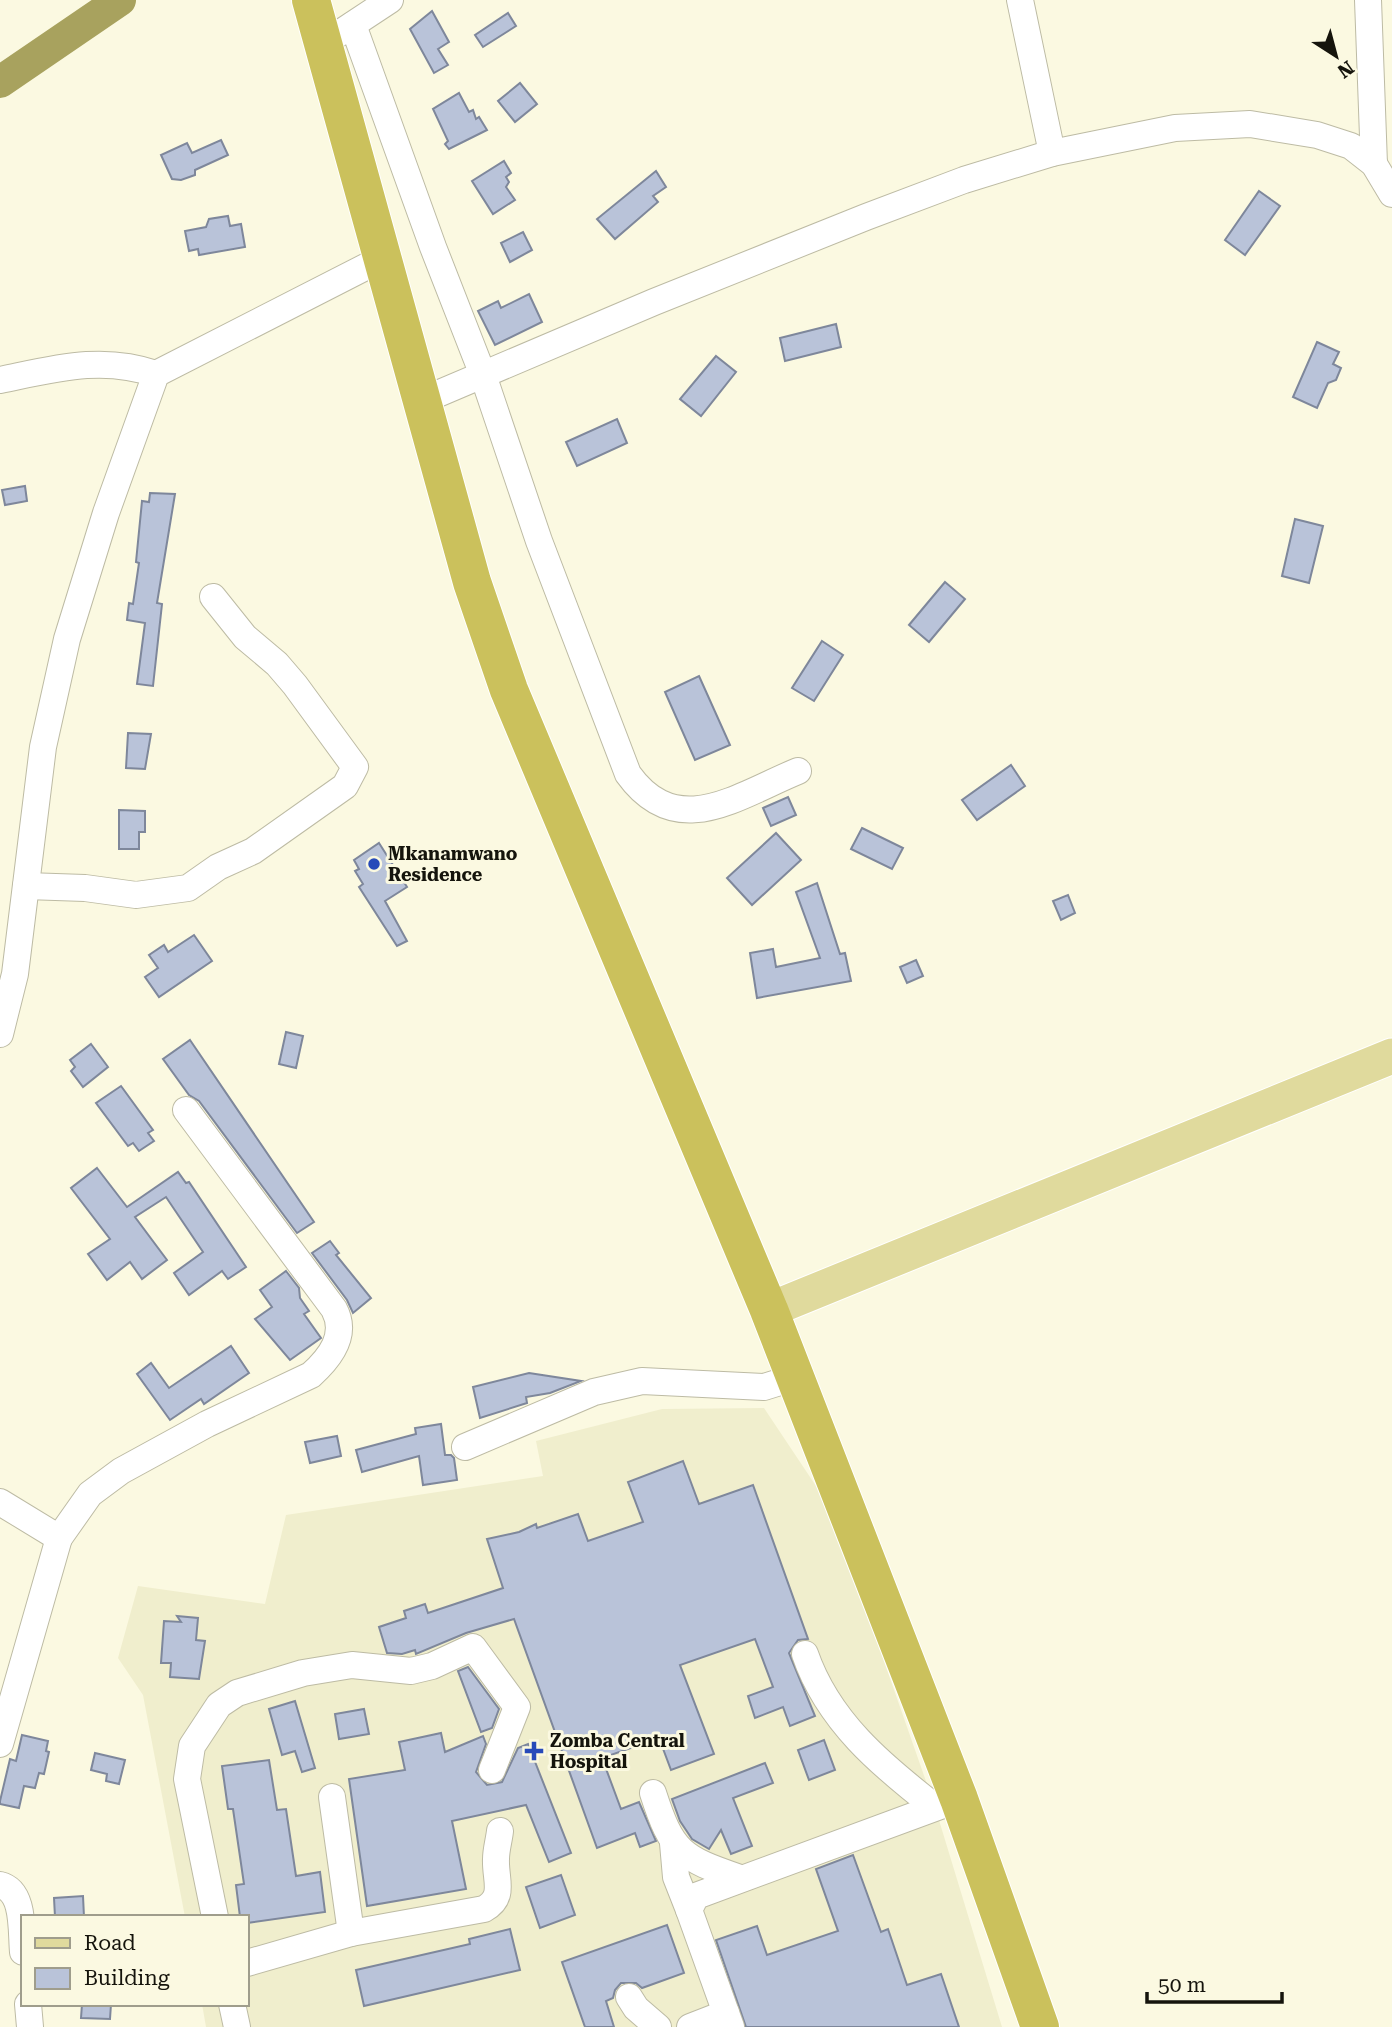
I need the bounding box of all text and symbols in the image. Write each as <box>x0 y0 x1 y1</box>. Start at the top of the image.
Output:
north arrow <box>1301 21 1371 91</box>
text: N <box>1333 56 1358 83</box>
place label: Mkanamwano Residence <box>388 843 518 885</box>
marker: Mkanamwano Residence <box>366 856 382 872</box>
place label: Zomba Central Hospital <box>550 1730 685 1772</box>
marker: Zomba Central Hospital <box>524 1741 544 1761</box>
legend <box>21 1915 248 2006</box>
text: Road <box>84 1931 136 1955</box>
scale bar <box>1147 1960 1282 2004</box>
text: Building <box>84 1966 170 1990</box>
text: 50 m <box>1158 1973 1206 1997</box>

